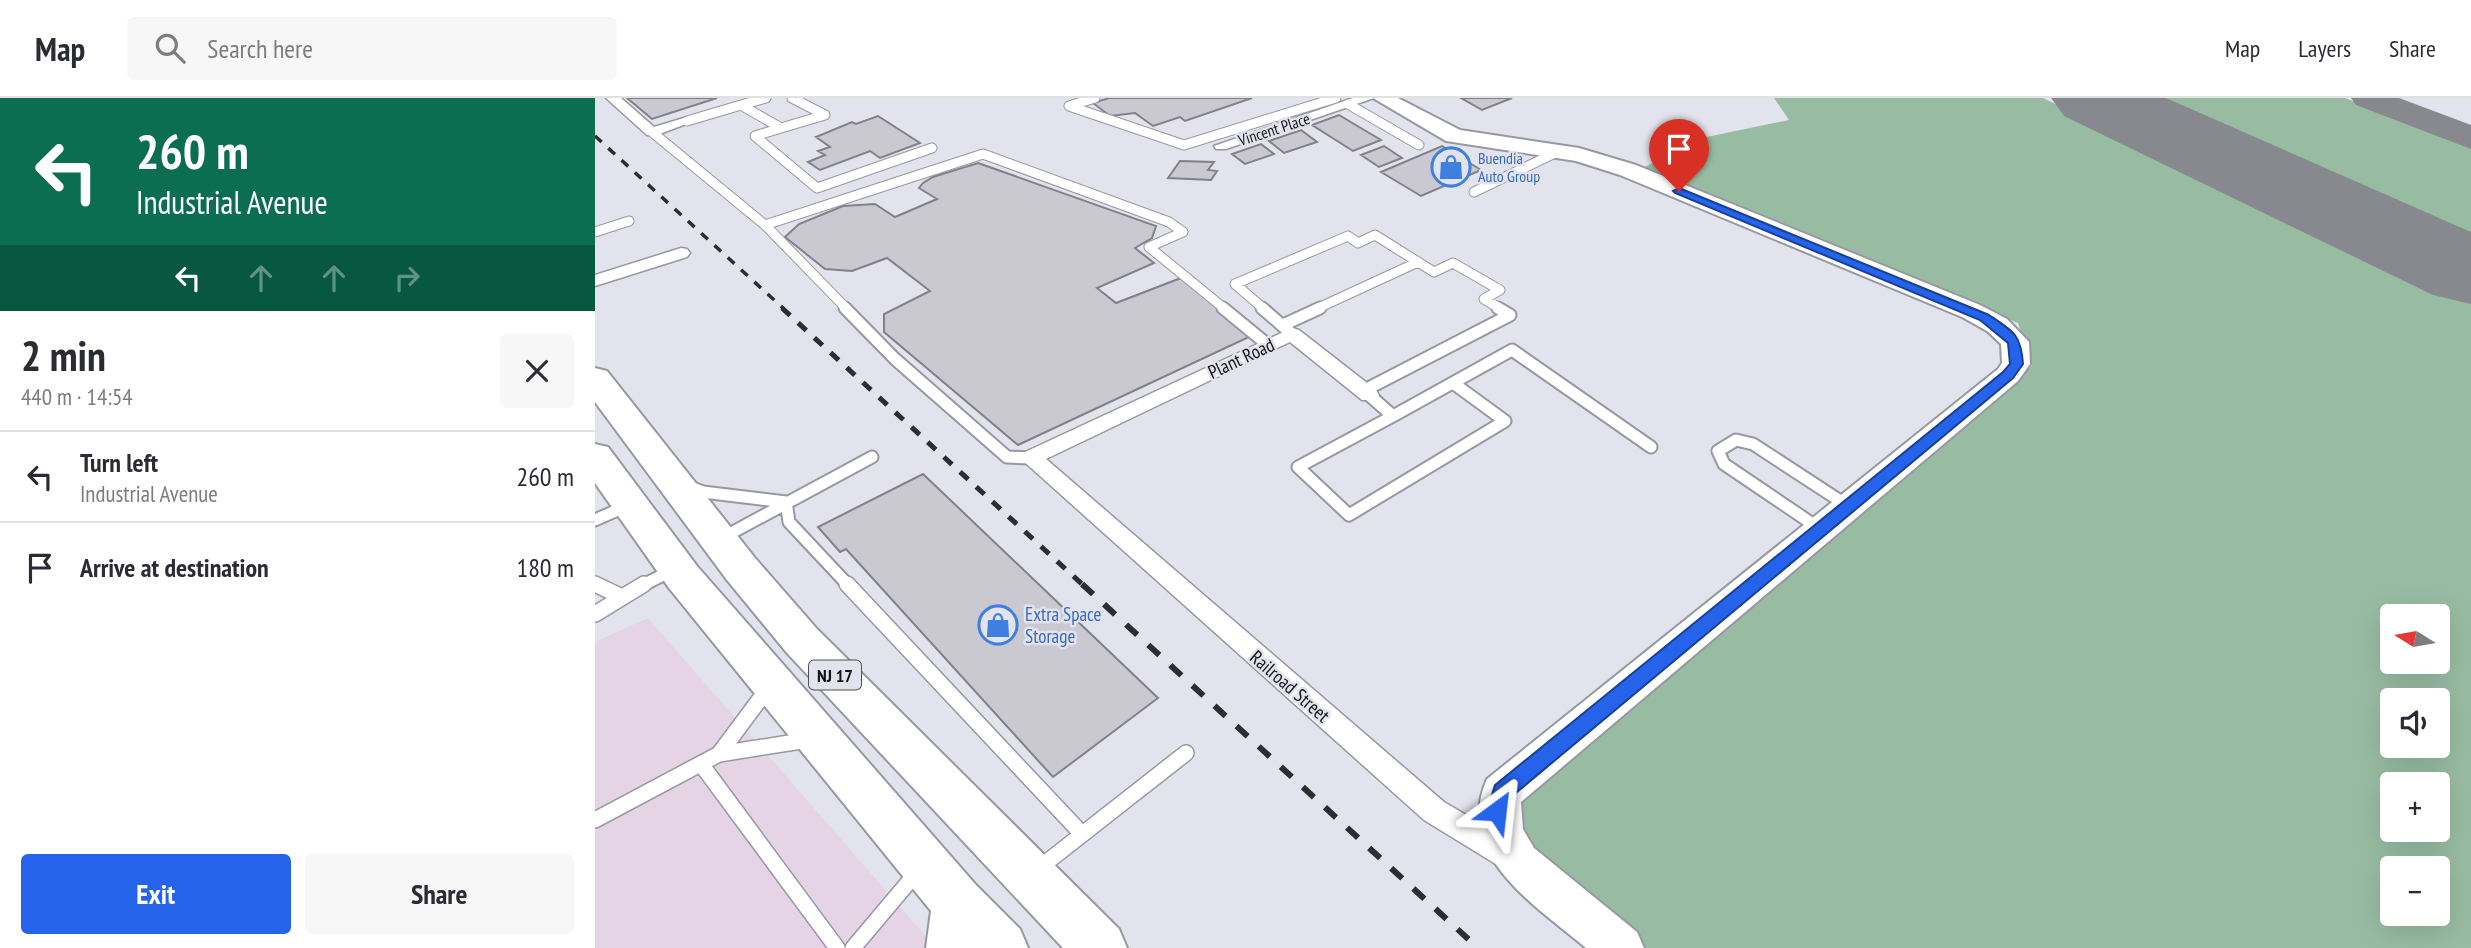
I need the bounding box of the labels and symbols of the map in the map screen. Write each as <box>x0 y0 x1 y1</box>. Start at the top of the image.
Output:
street label: Vincent Place <box>1235 108 1312 150</box>
pin <box>1649 119 1709 191</box>
shop icon: Buendia Auto Group <box>1430 146 1472 188</box>
place label: Buendia Auto Group <box>1478 148 1540 186</box>
street label: Plant Road <box>1204 332 1278 384</box>
place label: Extra Space Storage <box>1025 602 1101 648</box>
shop icon: Extra Space Storage <box>977 604 1019 646</box>
north arrow <box>2380 604 2450 674</box>
street label: Railroad Street <box>1245 645 1335 728</box>
road number: NJ 17 <box>809 660 861 690</box>
position arrow <box>1460 774 1534 848</box>

